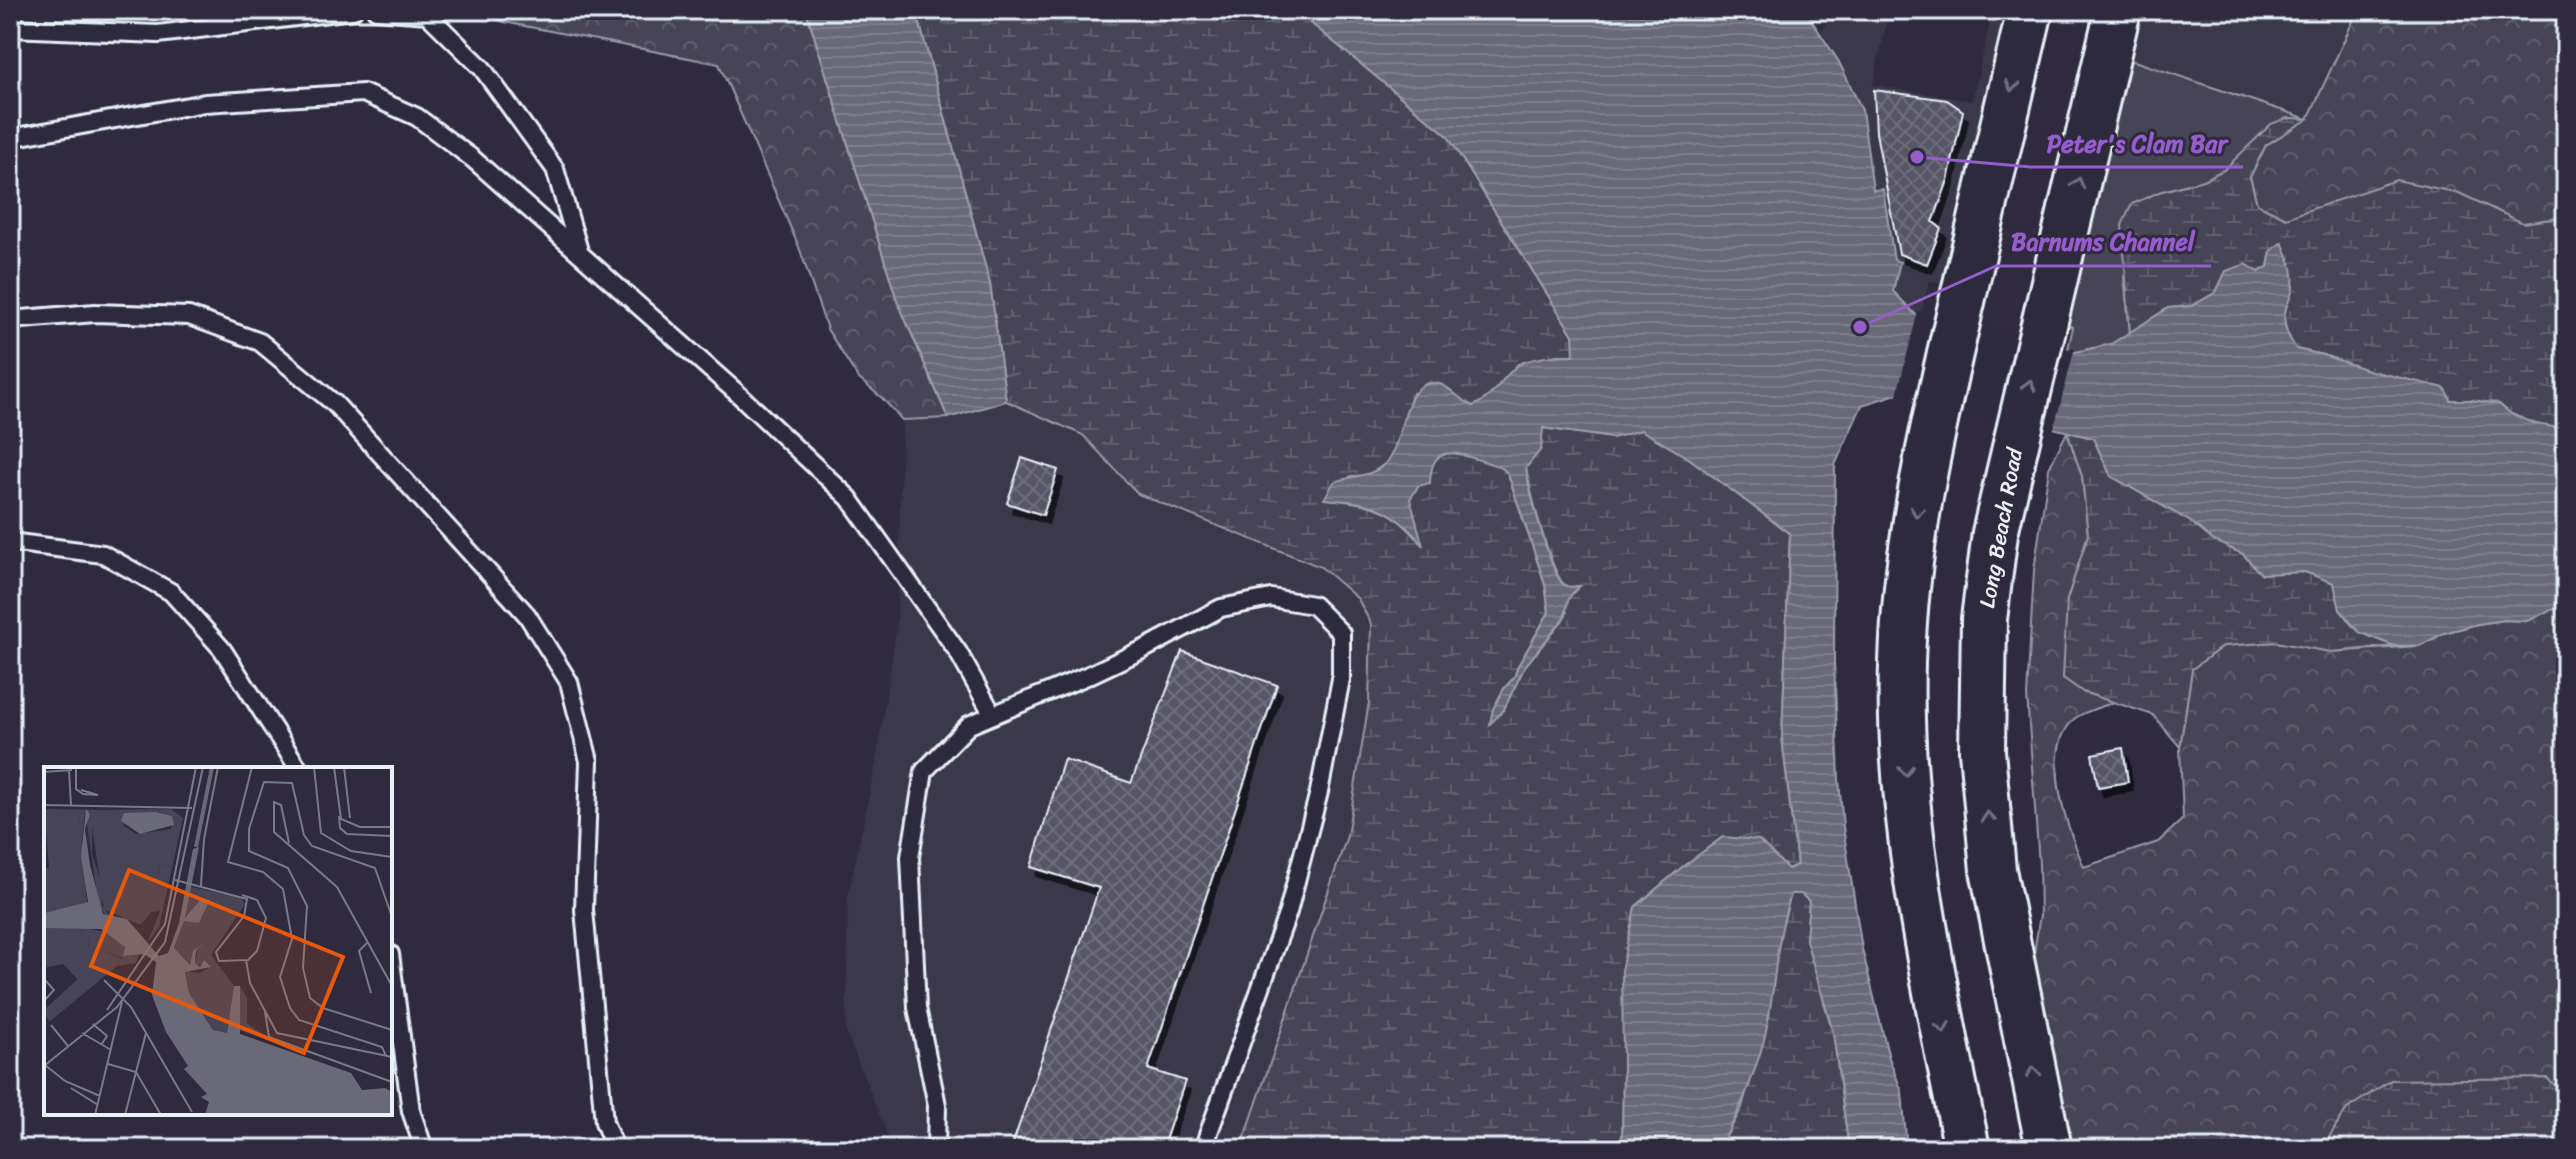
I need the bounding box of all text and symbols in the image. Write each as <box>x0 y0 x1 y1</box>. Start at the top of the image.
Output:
one-way arrow <box>2005 79 2022 92</box>
callout: Peter's Clam Bar <box>2031 119 2243 167</box>
text: Peter's Clam Bar <box>2047 123 2229 165</box>
one-way arrow <box>2069 177 2086 191</box>
callout: Barnums Channel <box>1996 218 2211 266</box>
text: Barnums Channel <box>2011 221 2196 263</box>
one-way arrow <box>2020 378 2037 392</box>
street label: Long Beach Road <box>1967 444 2034 611</box>
one-way arrow <box>1909 505 1926 519</box>
one-way arrow <box>1897 765 1914 778</box>
inset map <box>44 767 392 1115</box>
one-way arrow <box>1980 810 1997 823</box>
one-way arrow <box>1934 1021 1951 1035</box>
one-way arrow <box>2026 1066 2043 1079</box>

